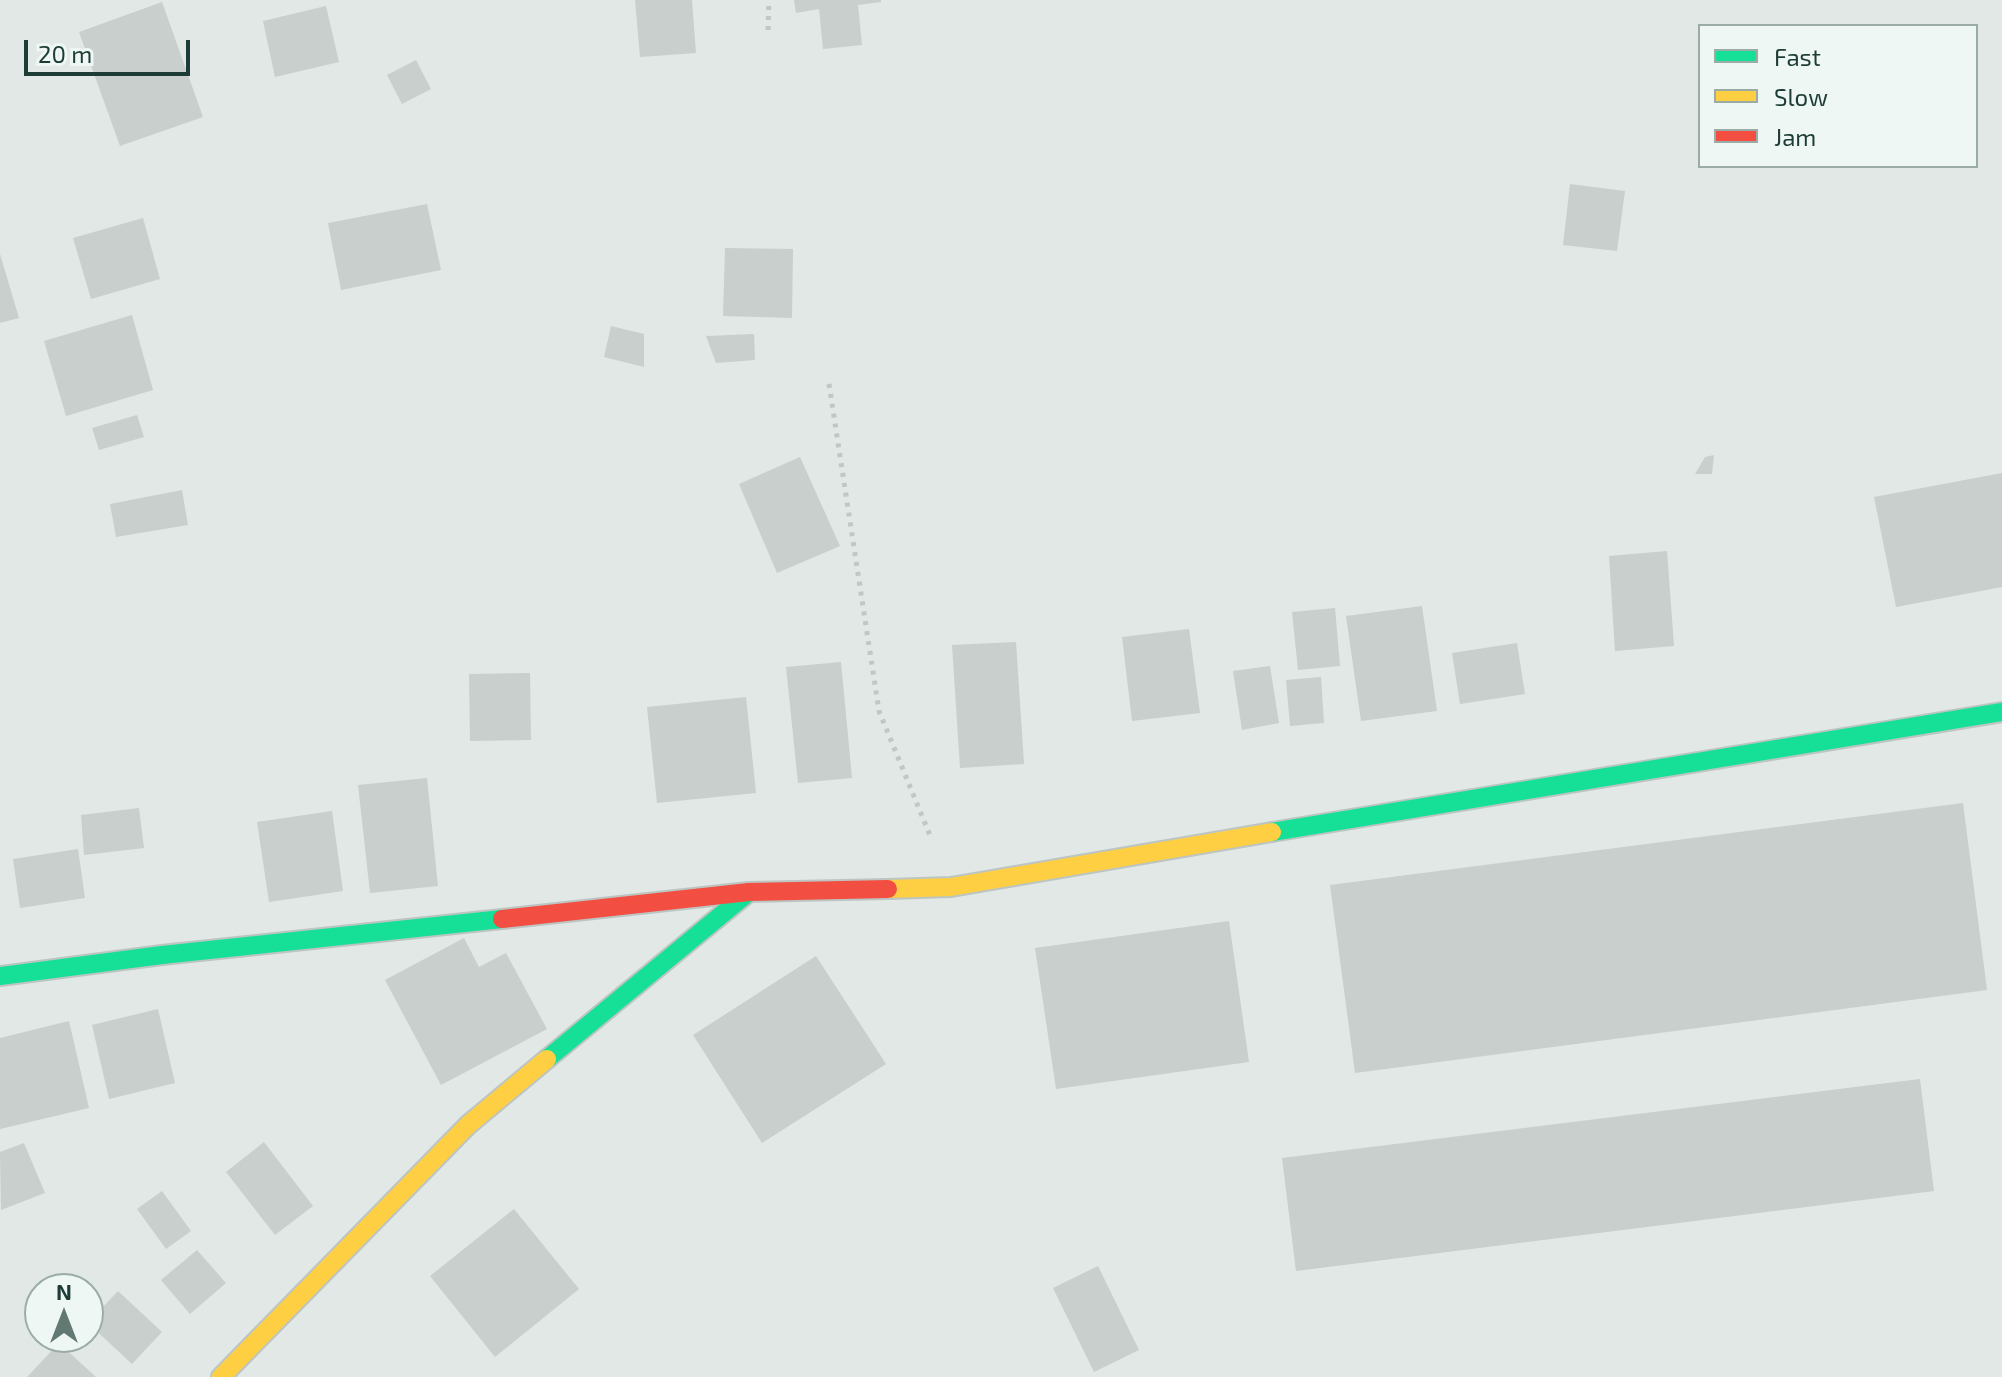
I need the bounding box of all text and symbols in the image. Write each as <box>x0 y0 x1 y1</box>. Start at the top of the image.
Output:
scale bar <box>28 24 194 74</box>
legend <box>1698 24 1978 168</box>
text: 20 m <box>38 39 92 68</box>
text: Fast <box>1774 42 1821 71</box>
text: Slow <box>1774 82 1828 111</box>
text: Jam <box>1774 122 1816 151</box>
north arrow <box>24 1273 104 1353</box>
text: N <box>56 1278 72 1304</box>

